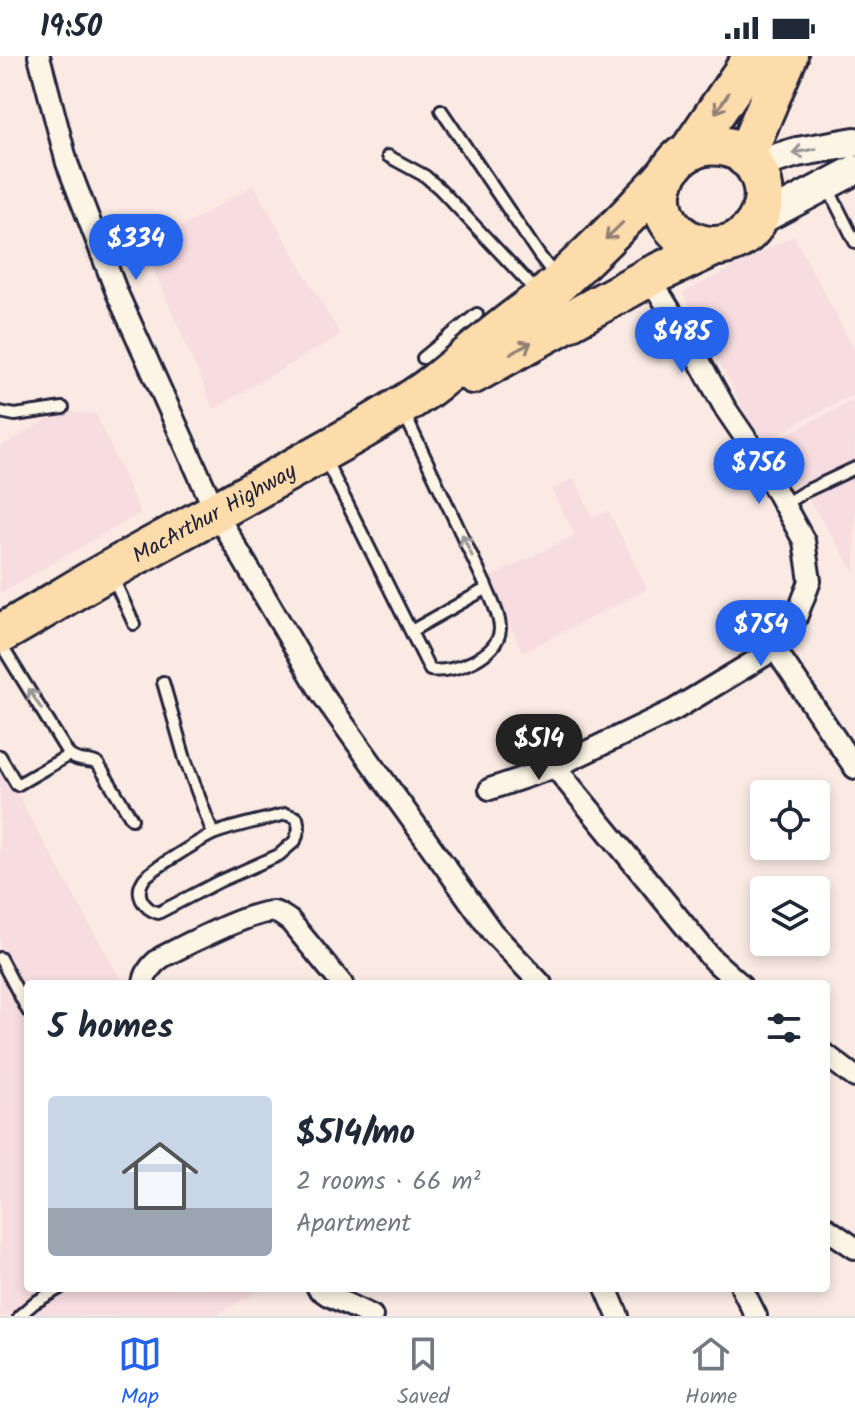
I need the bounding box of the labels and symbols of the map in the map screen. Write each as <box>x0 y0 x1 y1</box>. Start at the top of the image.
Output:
one-way arrow <box>714 92 730 114</box>
one-way arrow <box>792 145 817 160</box>
pin: $334 <box>89 214 183 282</box>
one-way arrow <box>605 221 624 240</box>
pin: $485 <box>635 307 729 375</box>
one-way arrow <box>509 339 532 355</box>
pin: $756 <box>712 438 806 506</box>
street label: MacArthur Highway <box>126 455 304 574</box>
one-way arrow <box>459 533 474 557</box>
pin: $754 <box>714 600 808 668</box>
one-way arrow <box>26 688 42 711</box>
pin: $514 <box>492 714 586 782</box>

